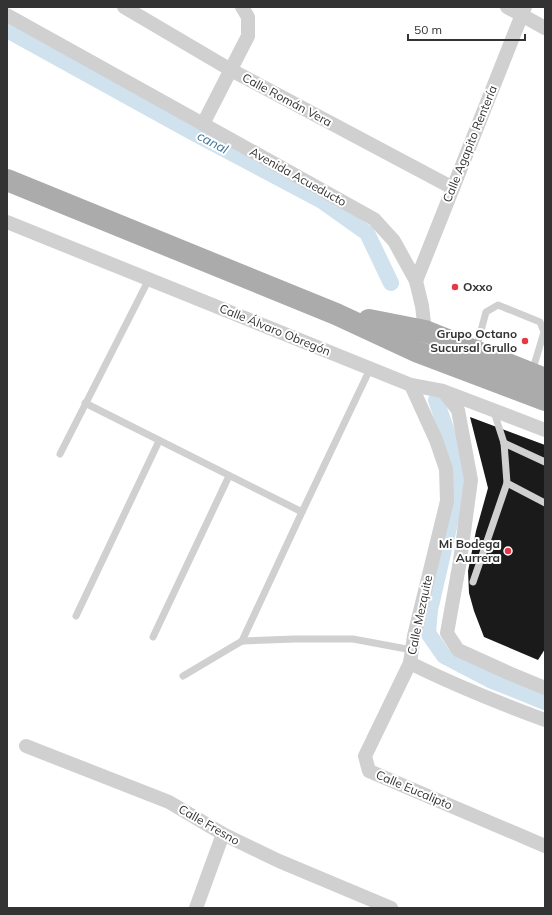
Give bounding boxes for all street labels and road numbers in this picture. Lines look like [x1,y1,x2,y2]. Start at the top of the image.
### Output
street label: Calle Román Vera [240,70,335,129]
street label: Calle Agapito Rentería [439,83,500,204]
street label: Avenida Acueducto [247,144,349,209]
street label: Calle Álvaro Obregón [218,300,333,359]
street label: Calle Mezquite [404,574,435,656]
street label: Calle Eucalipto [374,767,455,812]
street label: Calle Fresno [176,801,243,848]

